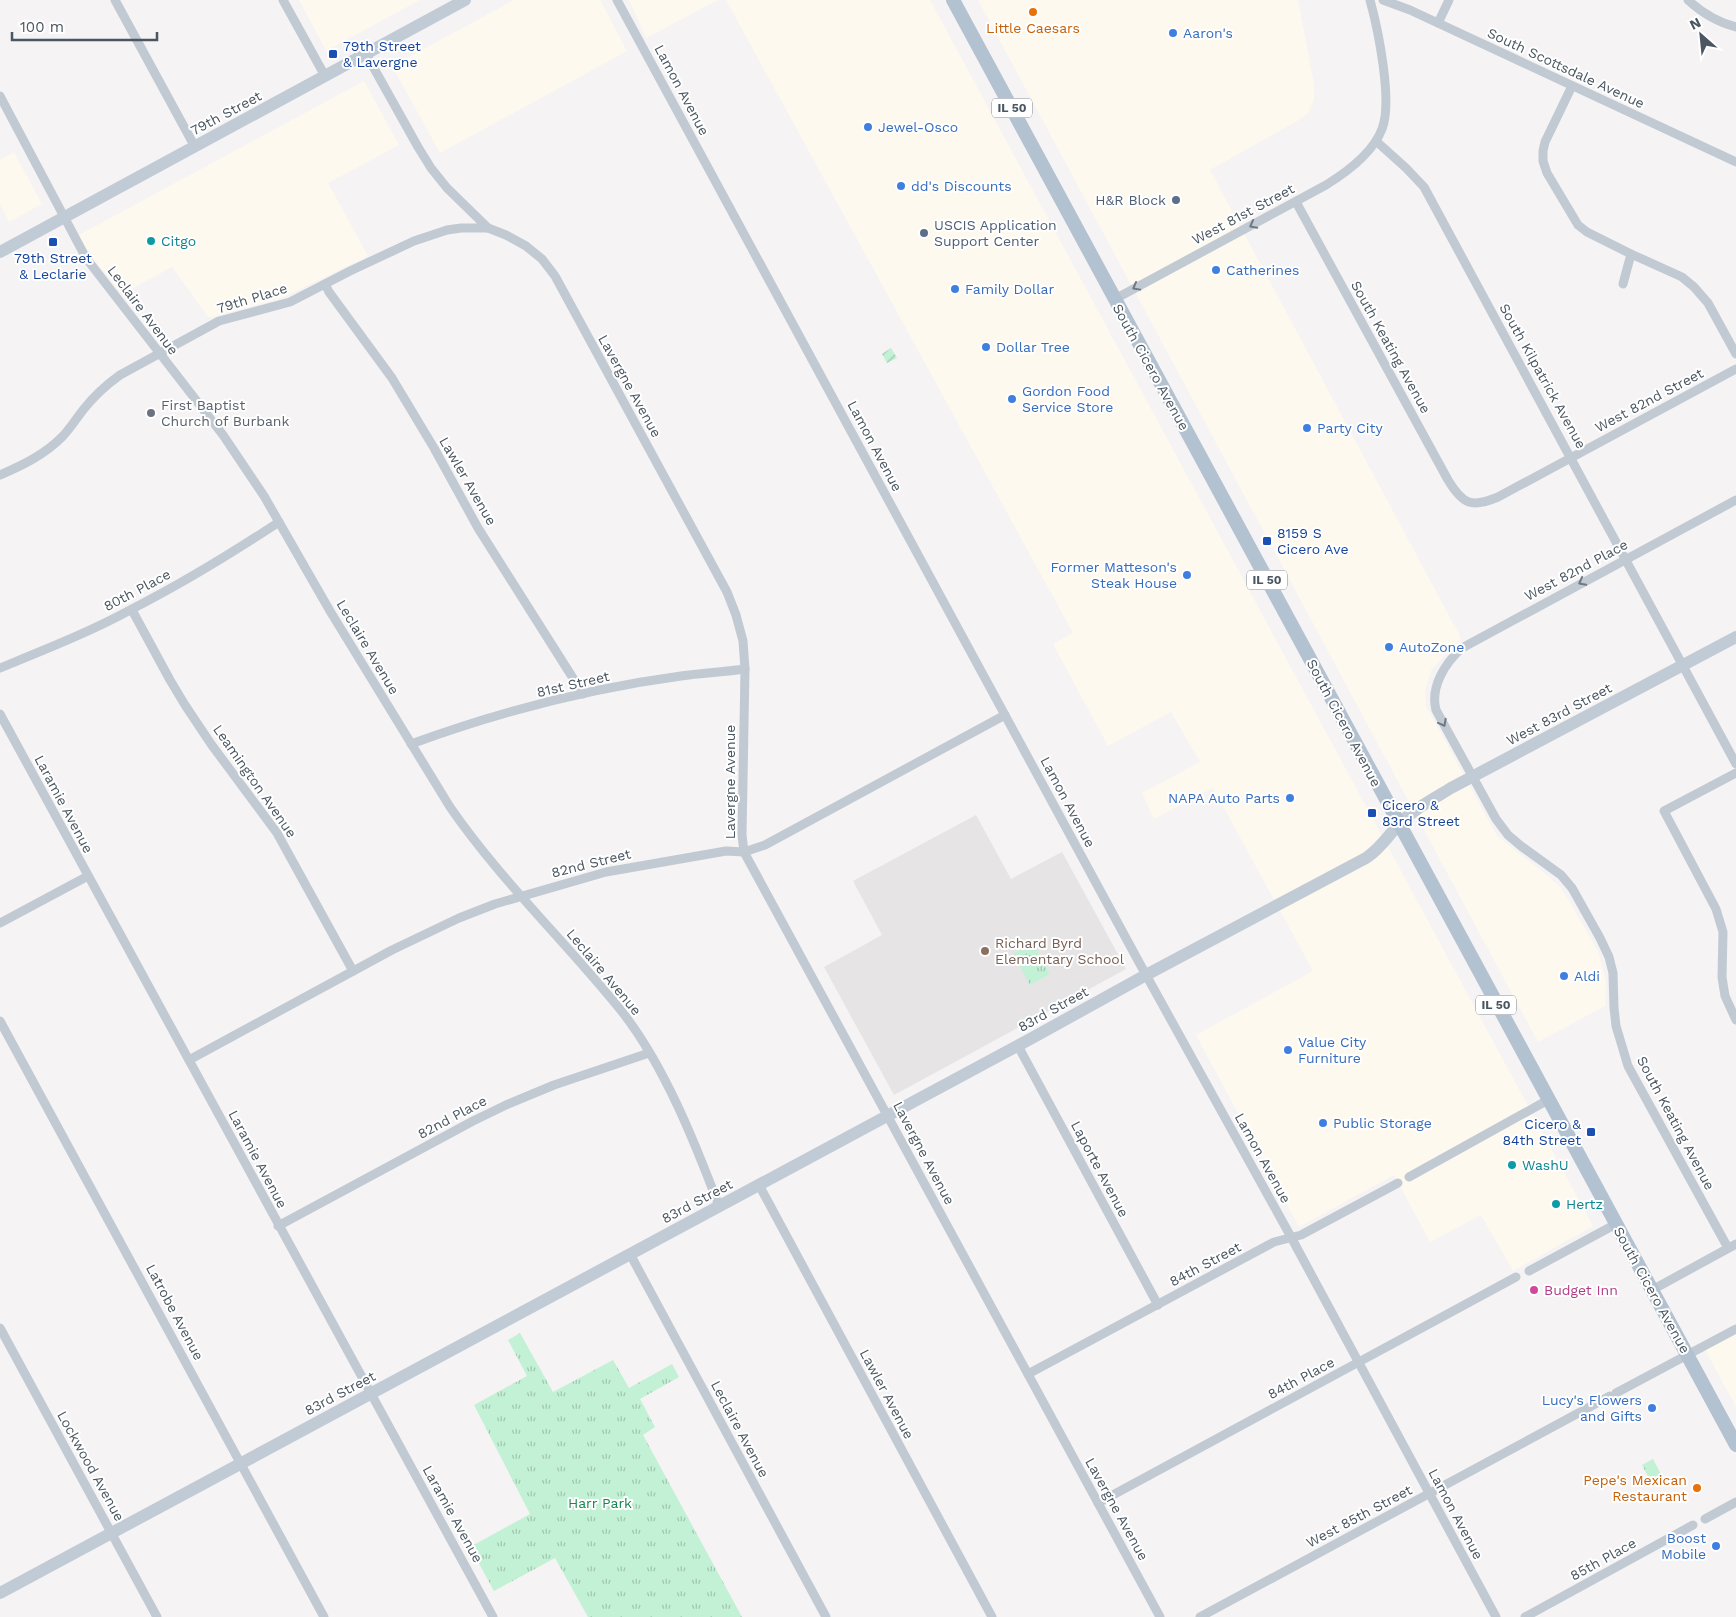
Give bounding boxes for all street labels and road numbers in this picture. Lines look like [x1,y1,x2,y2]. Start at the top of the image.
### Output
street label: South Scottsdale Avenue [1485,25,1647,111]
street label: Lamon Avenue [651,42,713,138]
street label: 79th Street [188,88,264,138]
road number: IL 50 [992,99,1032,118]
street label: West 81st Street [1189,180,1297,248]
street label: Leclaire Avenue [104,262,182,358]
street label: South Keating Avenue [1348,278,1434,416]
street label: 79th Place [215,280,289,316]
street label: South Cicero Avenue [1110,301,1192,433]
street label: South Kilpatrick Avenue [1496,301,1590,451]
street label: Lavergne Avenue [595,332,665,440]
street label: West 82nd Street [1592,365,1706,435]
street label: Lamon Avenue [844,398,906,494]
street label: Lawler Avenue [436,434,500,528]
street label: West 82nd Place [1522,536,1630,604]
street label: 80th Place [101,566,173,614]
road number: IL 50 [1247,570,1287,590]
street label: Leclaire Avenue [334,597,402,697]
street label: South Cicero Avenue [1304,656,1384,790]
street label: 81st Street [535,668,611,700]
street label: West 83rd Street [1504,679,1614,748]
street label: Leamington Avenue [210,722,300,840]
street label: Lavergne Avenue [722,725,738,839]
street label: Laramie Avenue [31,752,97,856]
street label: Lamon Avenue [1037,754,1099,850]
street label: 82nd Street [550,845,632,881]
street label: Leclaire Avenue [563,926,645,1018]
street label: 83rd Street [1015,983,1091,1035]
road number: IL 50 [1476,996,1516,1014]
street label: South Keating Avenue [1634,1053,1718,1193]
street label: 82nd Place [415,1092,489,1142]
street label: Lavergne Avenue [890,1099,958,1207]
street label: Laramie Avenue [225,1107,291,1211]
street label: Lamon Avenue [1232,1110,1294,1206]
street label: Laporte Avenue [1068,1118,1132,1220]
street label: 83rd Street [659,1176,735,1226]
street label: South Cicero Avenue [1611,1224,1693,1356]
street label: 84th Street [1167,1238,1244,1290]
street label: Latrobe Avenue [143,1261,207,1363]
street label: Lawler Avenue [857,1346,917,1442]
street label: 84th Place [1265,1354,1337,1402]
street label: 83rd Street [302,1368,378,1418]
street label: Leclaire Avenue [708,1378,772,1480]
street label: Lockwood Avenue [54,1408,128,1524]
street label: Lavergne Avenue [1082,1455,1152,1563]
street label: Laramie Avenue [420,1463,486,1565]
street label: Lamon Avenue [1425,1466,1487,1562]
street label: West 85th Street [1303,1481,1415,1551]
street label: 85th Place [1567,1534,1639,1584]

